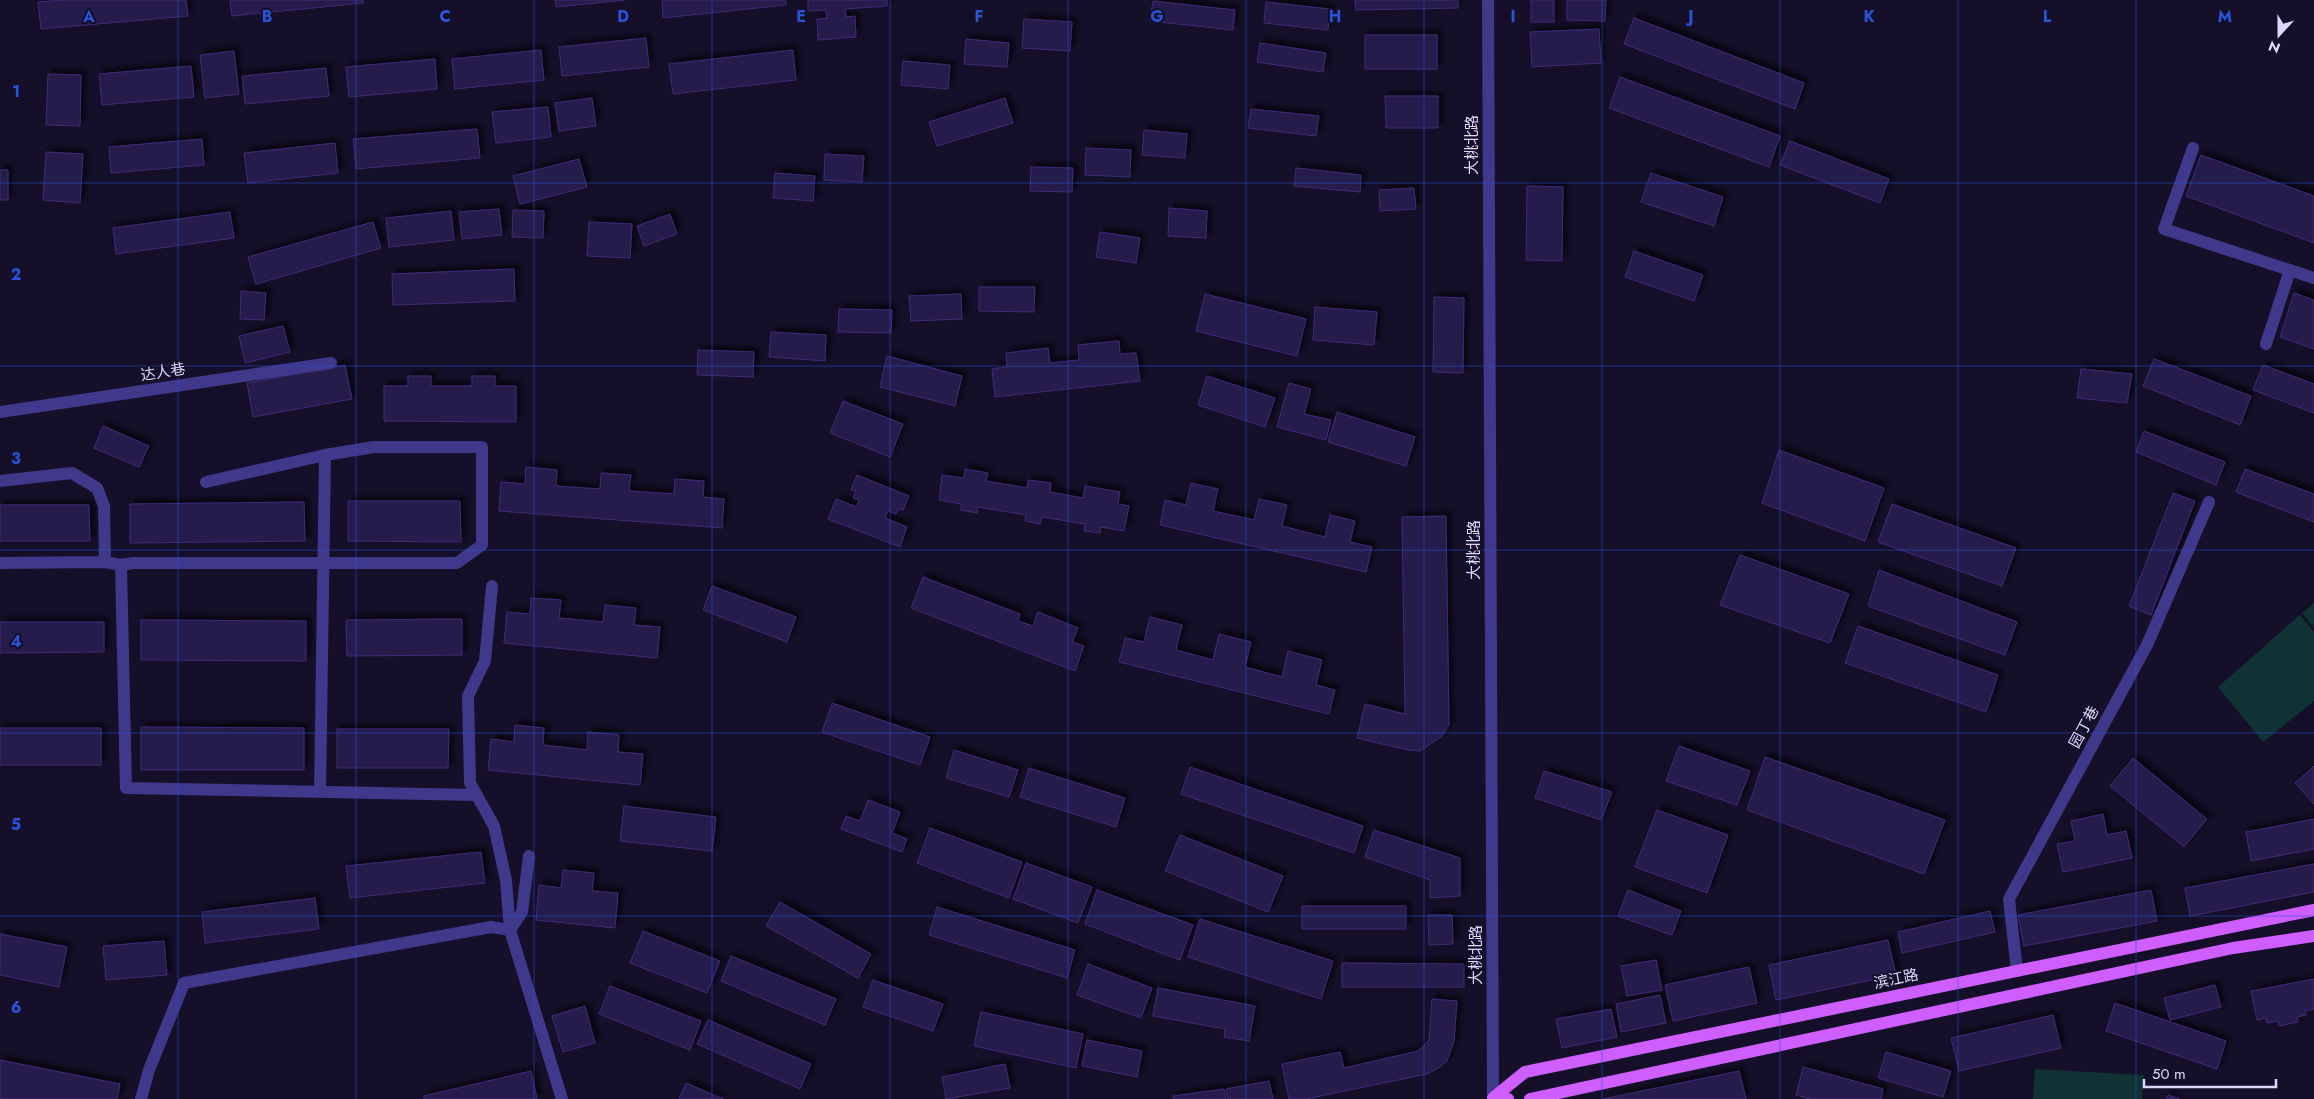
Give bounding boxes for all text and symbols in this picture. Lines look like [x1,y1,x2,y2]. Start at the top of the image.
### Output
text: A [82,5,95,28]
text: B [262,5,272,28]
text: C [439,5,451,28]
text: D [617,5,629,28]
text: E [796,5,806,28]
text: F [975,5,983,28]
text: G [1150,5,1164,28]
text: H [1329,5,1341,28]
text: I [1510,5,1516,28]
text: J [1685,5,1694,28]
text: K [1863,5,1875,28]
text: L [2043,5,2052,28]
text: M [2218,5,2232,28]
north arrow [2254,10,2304,60]
text: N [2266,36,2283,58]
text: 1 [12,80,20,103]
street label: 大桃北路 [1461,115,1483,175]
text: 2 [11,263,21,286]
street label: 达人巷 [139,358,187,386]
text: 3 [11,447,21,470]
street label: 大桃北路 [1463,520,1485,580]
text: 4 [10,630,22,653]
street label: 园丁巷 [2064,702,2104,752]
text: 5 [11,813,21,836]
street label: 大桃北路 [1465,925,1487,985]
street label: 滨江路 [1872,964,1920,994]
text: 6 [11,996,21,1019]
scale bar [2144,1056,2276,1088]
text: 50 m [2152,1063,2186,1085]

